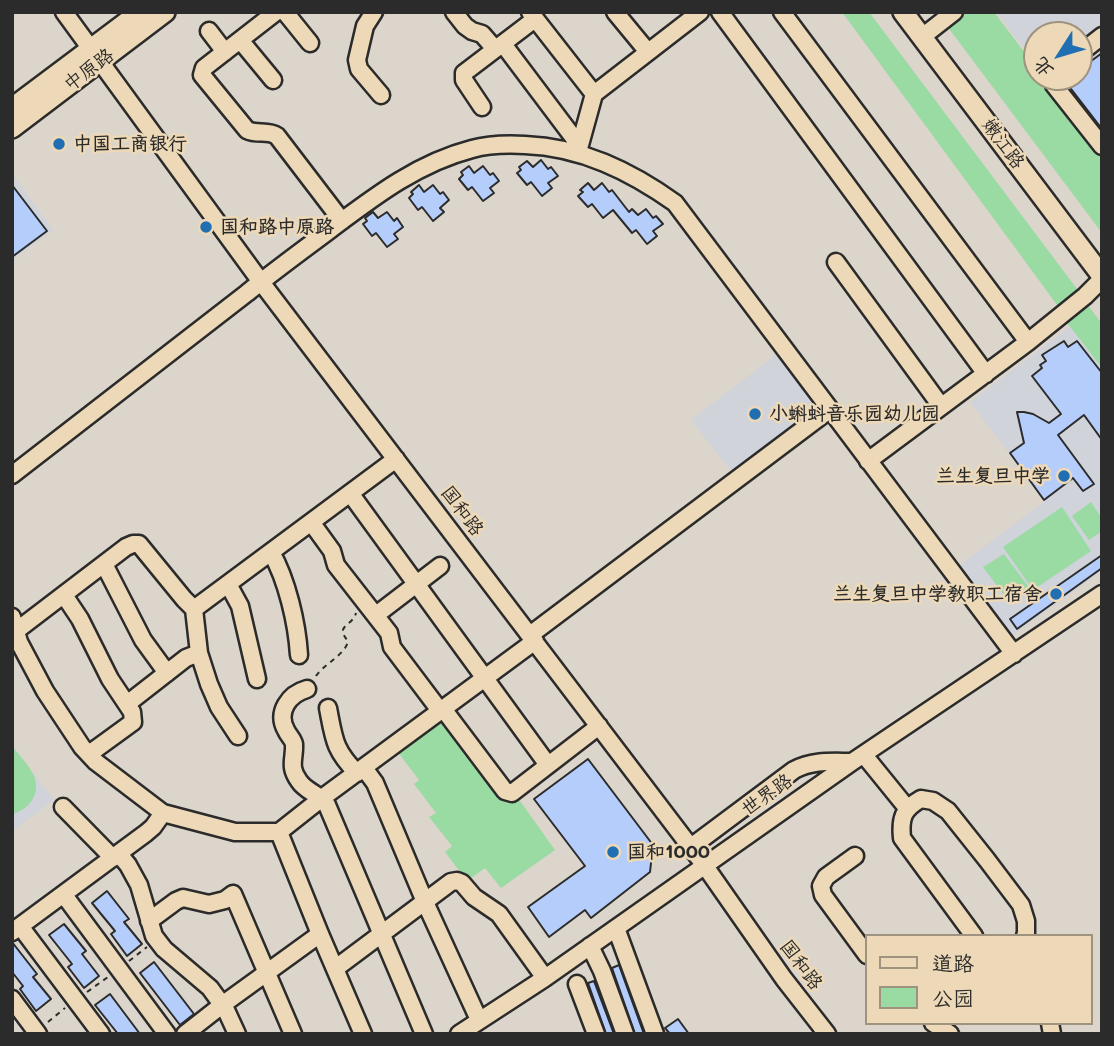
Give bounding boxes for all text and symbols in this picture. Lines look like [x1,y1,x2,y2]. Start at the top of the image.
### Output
north arrow [1023,21,1093,91]
street label: 中原路 [59,44,119,96]
text: 北 [1027,53,1058,83]
street label: 嫩江路 [977,114,1029,174]
place label: 中国工商银行 [73,133,187,155]
marker: 中国工商银行 [51,136,67,152]
place label: 国和路中原路 [220,216,334,238]
marker: 国和路中原路 [198,219,214,235]
place label: 小蝌蚪音乐园幼儿园 [769,403,940,425]
marker: 小蝌蚪音乐园幼儿园 [747,406,763,422]
place label: 兰生复旦中学 [936,465,1050,487]
marker: 兰生复旦中学 [1056,468,1072,484]
street label: 国和路 [436,481,488,541]
place label: 兰生复旦中学教职工宿舍 [833,583,1042,605]
marker: 兰生复旦中学教职工宿舍 [1048,586,1064,602]
street label: 世界路 [737,769,797,821]
place label: 国和1000 [627,841,710,863]
marker: 国和1000 [605,844,621,860]
legend [866,934,1093,1025]
street label: 国和路 [775,935,827,995]
text: 道路 [932,949,974,976]
text: 公园 [932,984,974,1011]

